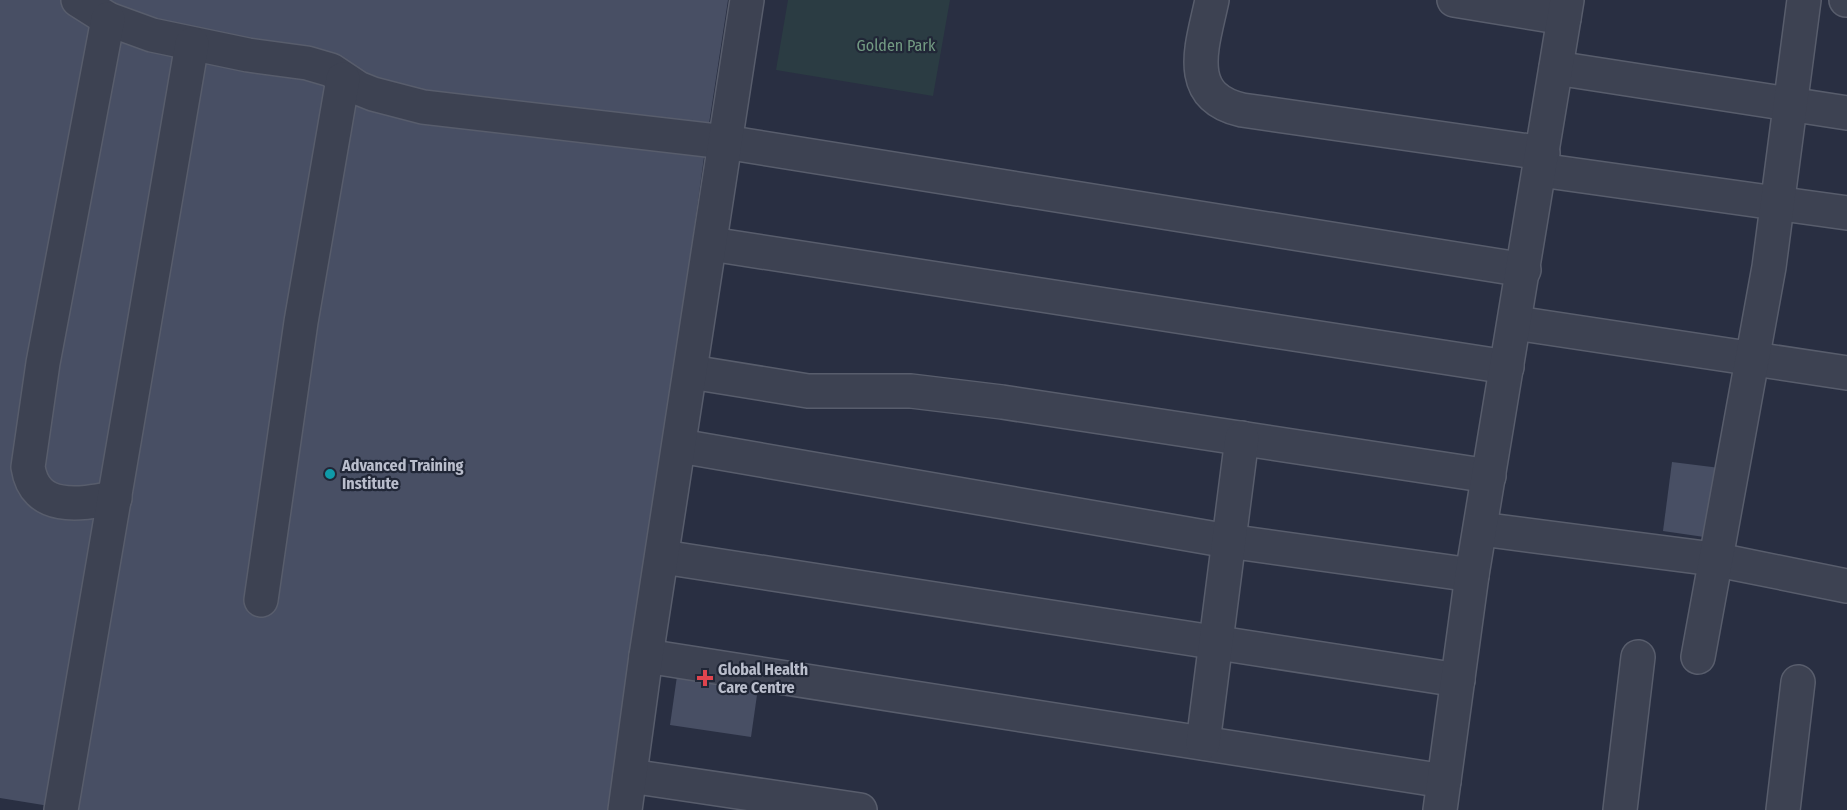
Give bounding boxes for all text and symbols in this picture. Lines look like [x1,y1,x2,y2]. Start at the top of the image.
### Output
park label: Golden Park [857,36,936,55]
place label: Advanced Training Institute [341,456,464,493]
marker: Advanced Training Institute [323,467,337,481]
place label: Global Health Care Centre [718,660,808,697]
marker: Global Health Care Centre [696,669,714,687]

